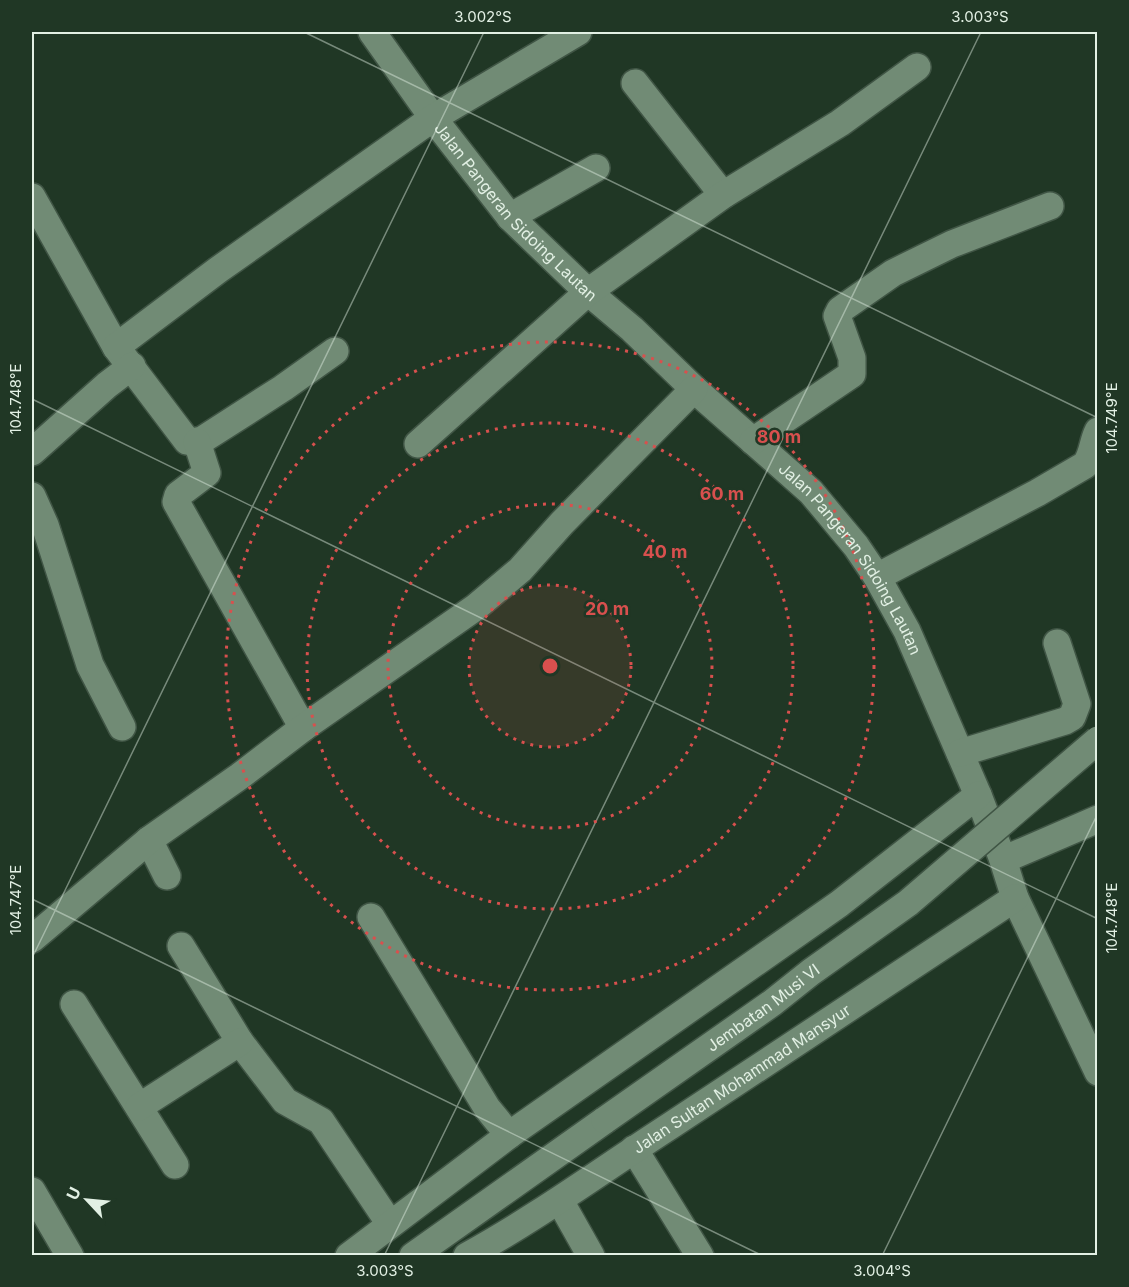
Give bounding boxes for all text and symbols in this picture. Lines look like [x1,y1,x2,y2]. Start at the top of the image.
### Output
text: 3.002°S [454,7,512,26]
text: 3.003°S [951,7,1009,26]
street label: Jalan Pangeran Sidoing Lautan [430,119,601,305]
text: 104.748°E [6,363,25,435]
text: 104.749°E [1102,382,1121,454]
text: 80 m [757,426,801,447]
street label: Jalan Pangeran Sidoing Lautan [775,458,926,658]
text: 60 m [700,483,744,504]
text: 40 m [643,541,688,562]
text: 20 m [585,598,629,619]
centre of rings [540,656,560,676]
text: 104.747°E [6,865,25,935]
text: 104.748°E [1102,882,1121,954]
street label: Jembatan Musi VI [703,959,823,1056]
street label: Jalan Sultan Mohammad Mansyur [629,1000,854,1158]
north arrow [57,1170,117,1230]
text: U [62,1184,85,1203]
text: 3.003°S [356,1261,414,1280]
text: 3.004°S [853,1261,911,1280]

